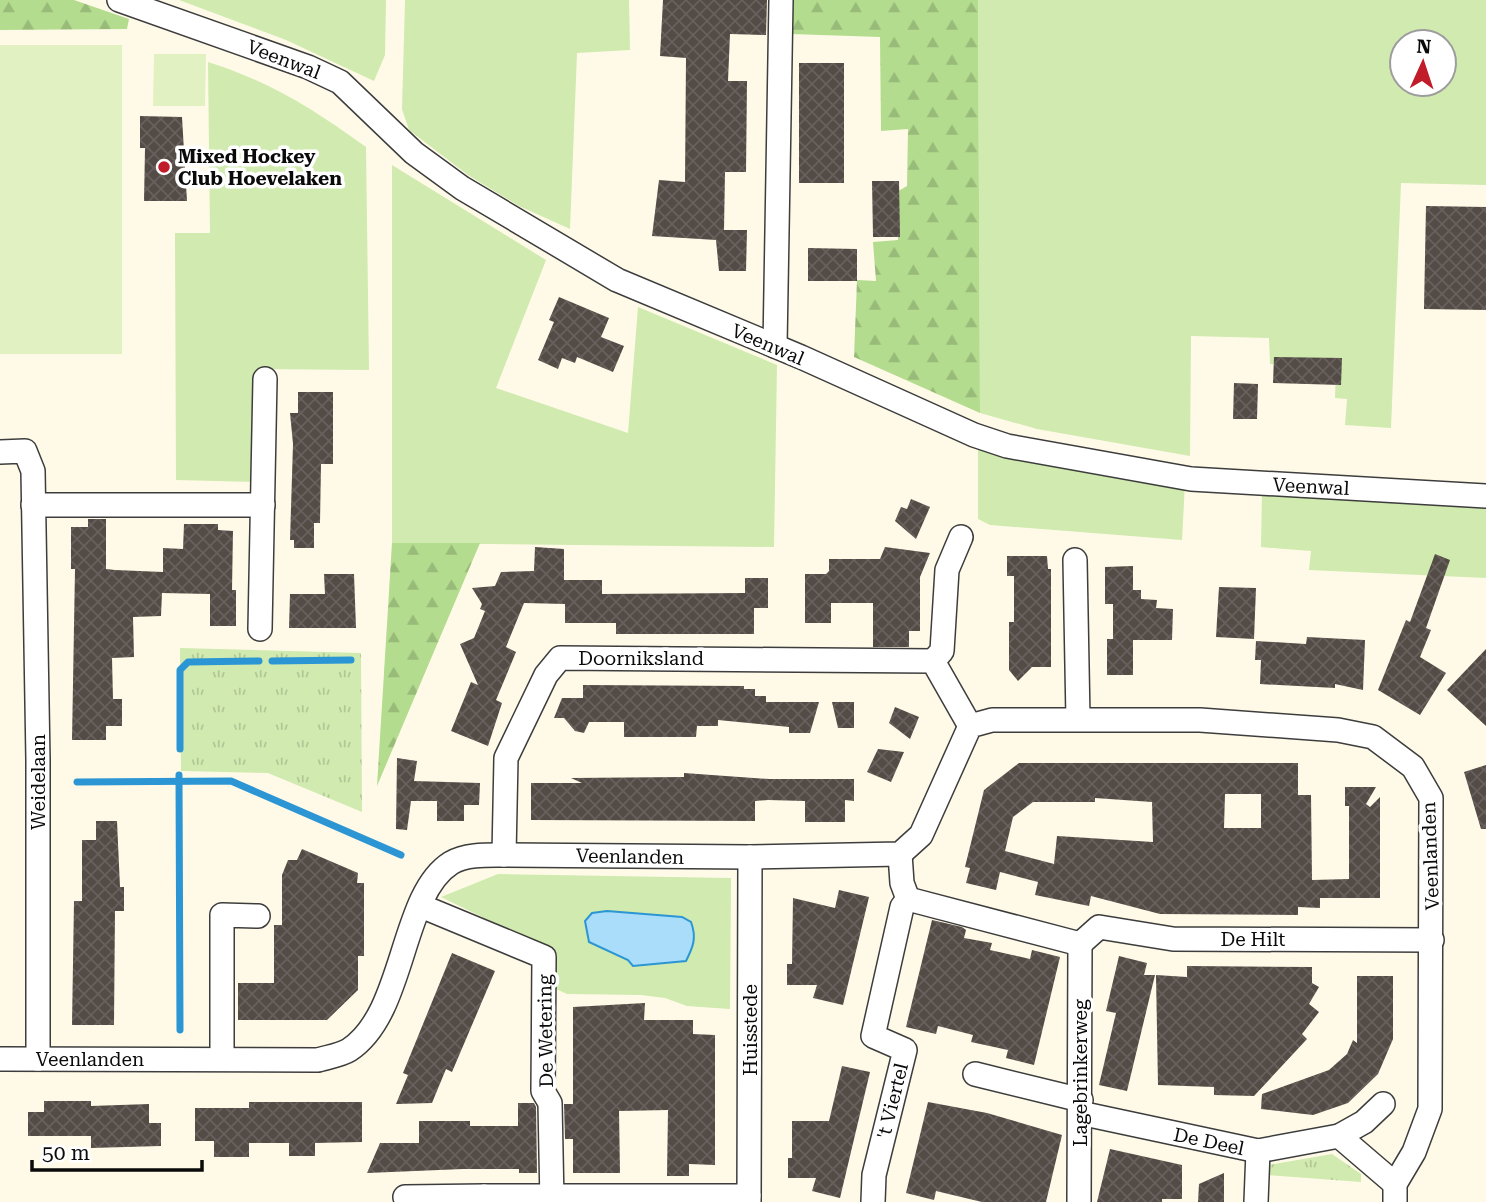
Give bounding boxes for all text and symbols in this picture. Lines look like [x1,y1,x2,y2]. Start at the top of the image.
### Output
north arrow [1388,28,1458,98]
street label: Veenwal [244,35,324,84]
text: N [1416,35,1432,58]
place label: Mixed Hockey Club Hoevelaken [178,145,342,190]
marker: Mixed Hockey Club Hoevelaken [156,159,172,175]
street label: Veenwal [728,319,808,370]
street label: Veenwal [1272,473,1350,500]
street label: Doorniksland [578,647,704,670]
street label: Weidelaan [27,734,50,830]
street label: Veenlanden [1417,801,1444,911]
street label: Veenlanden [576,844,684,869]
street label: De Hilt [1221,928,1285,951]
street label: De Wetering [533,974,558,1088]
street label: Huisstede [739,984,762,1076]
street label: Lagebrinkerweg [1069,999,1092,1147]
street label: Veenlanden [36,1048,144,1071]
street label: 't Viertel [872,1061,913,1142]
street label: De Deel [1172,1123,1246,1160]
scale bar [32,1128,201,1172]
text: 50 m [42,1141,90,1165]

